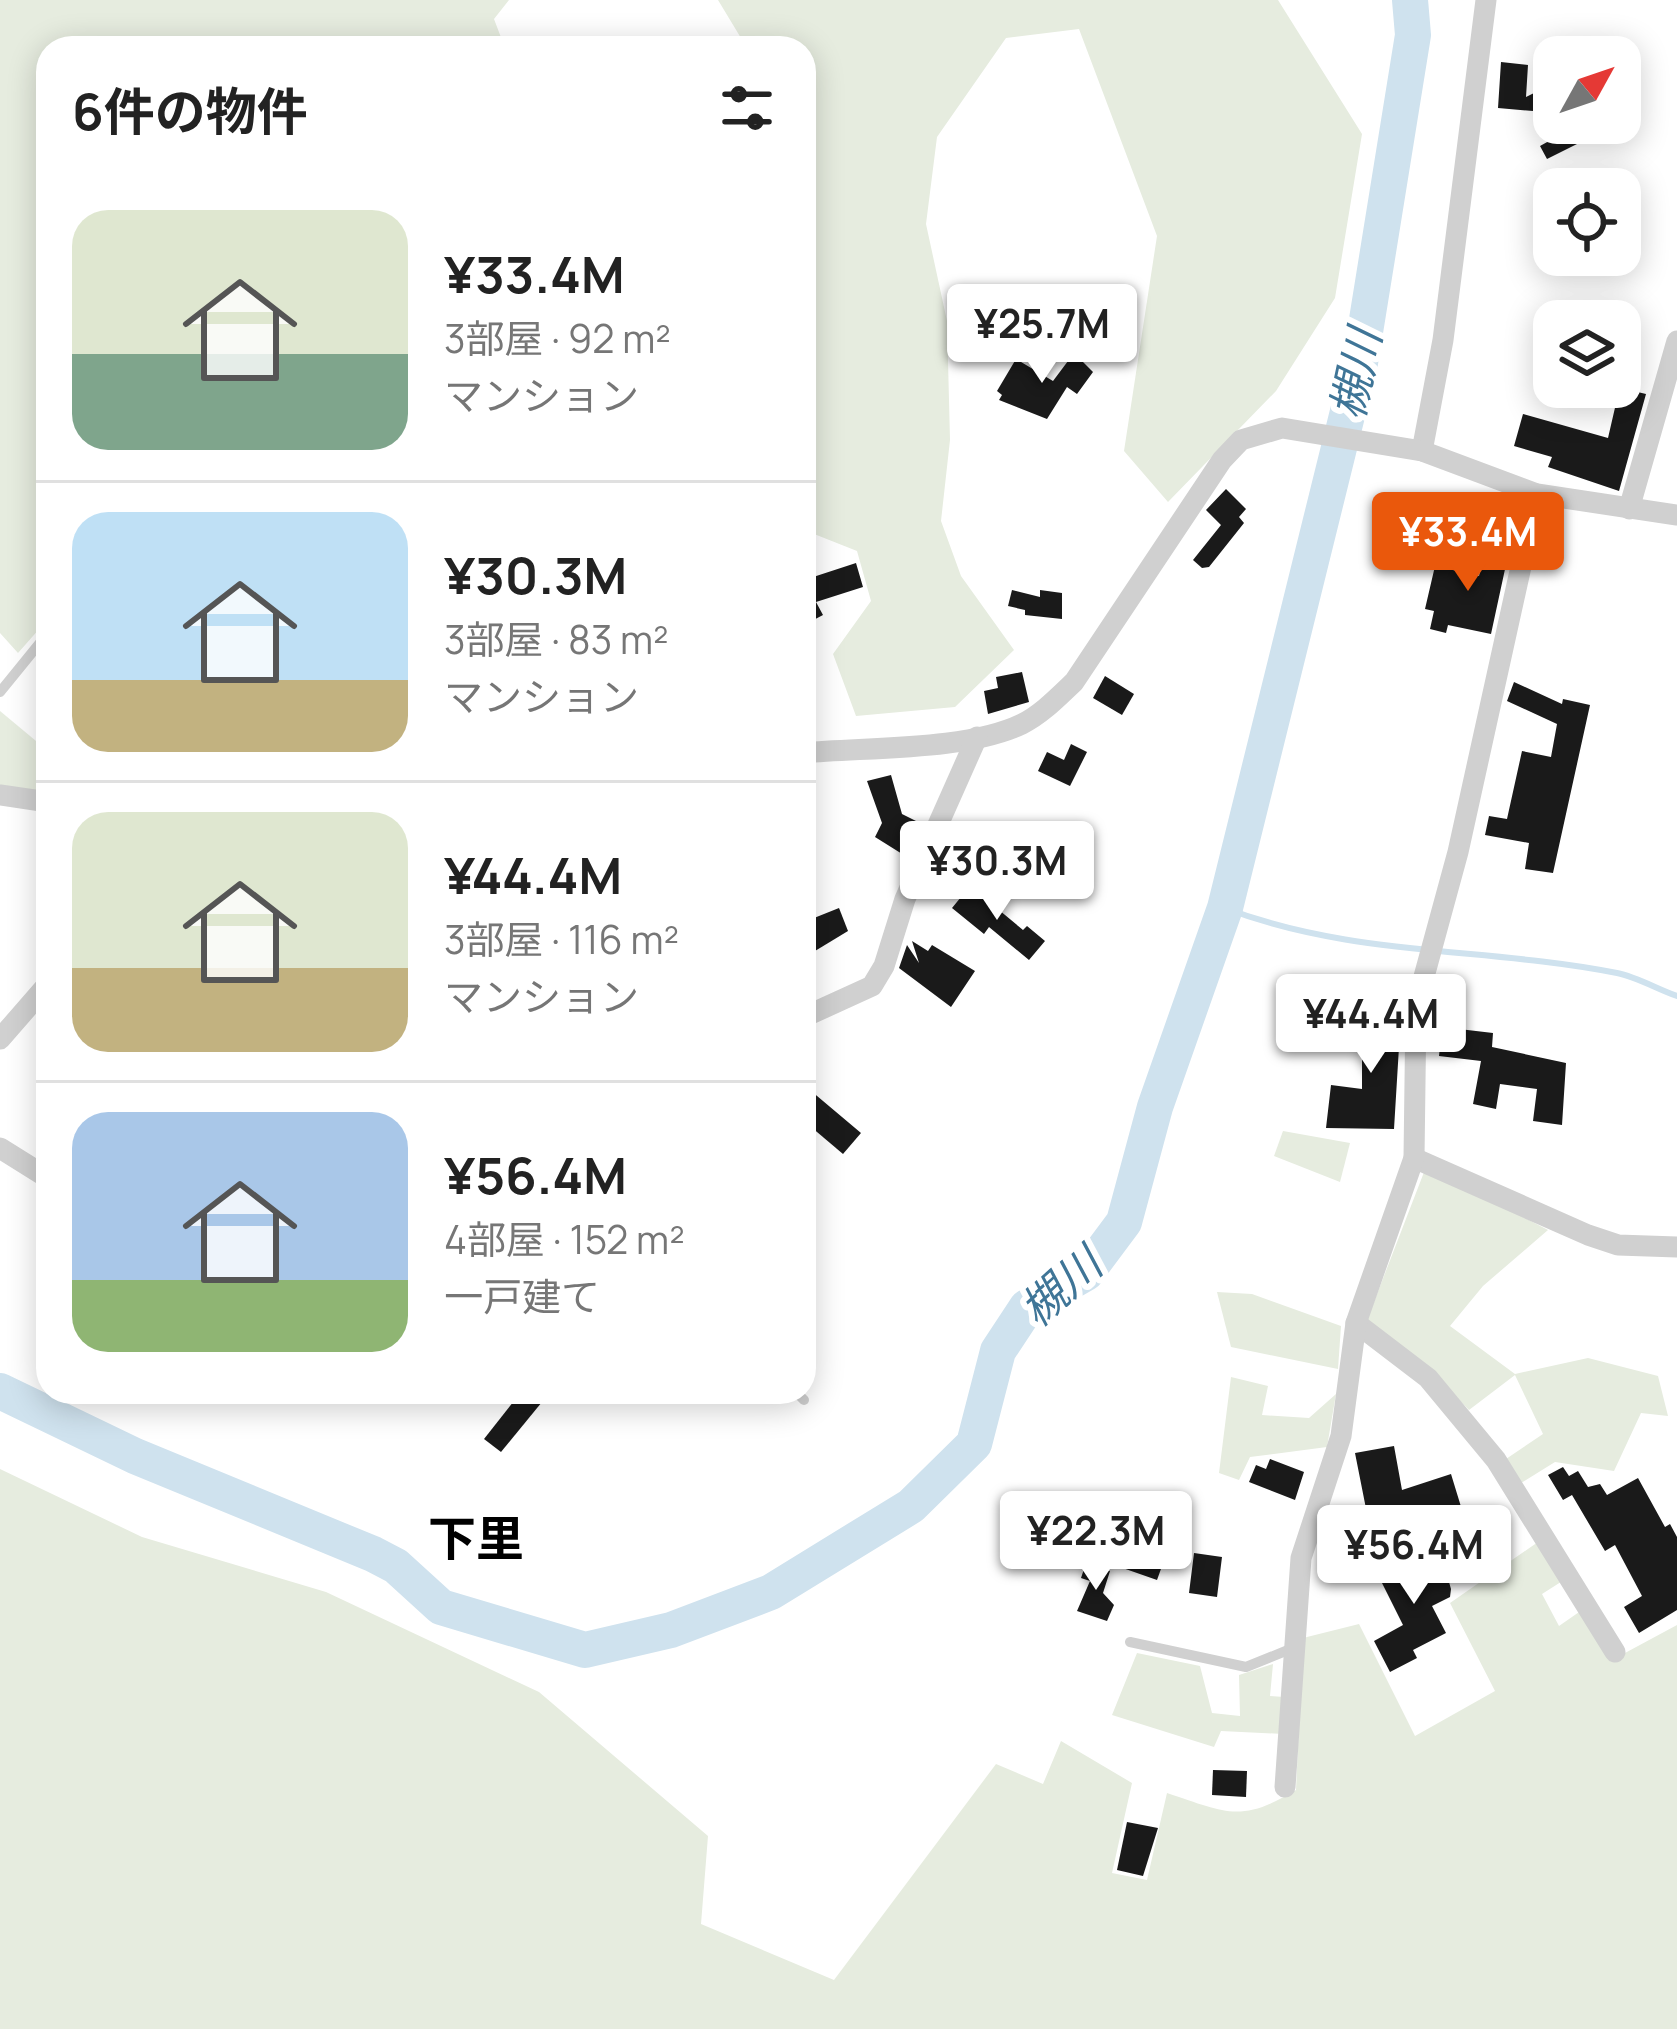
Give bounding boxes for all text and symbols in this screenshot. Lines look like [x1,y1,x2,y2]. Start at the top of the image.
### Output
north arrow [1533,36,1641,144]
map controls [1533,36,1641,408]
icon: filters [714,75,780,141]
text: 6件の物件 [72,76,308,145]
button: locate [1533,168,1641,276]
text: ¥33.4M [444,239,625,308]
icon: home [168,258,312,402]
pin: ¥25.7M [944,284,1140,386]
text: ¥25.7M [974,296,1110,350]
button: layers [1533,300,1641,408]
text: 3部屋 · 92 m² [444,311,671,365]
water label: 槻川 [1315,320,1396,424]
text: マンション [444,368,639,422]
pin: ¥33.4M [1370,492,1566,594]
text: ¥33.4M [1399,504,1537,558]
text: ¥30.3M [444,540,627,609]
icon: home [168,560,312,704]
text: 3部屋 · 83 m² [444,612,669,666]
text: マンション [444,669,639,723]
pin: ¥30.3M [899,821,1095,923]
text: ¥30.3M [927,833,1067,887]
text: ¥44.4M [444,840,622,909]
icon: home [168,860,312,1004]
text: 3部屋 · 116 m² [444,912,679,966]
text: マンション [444,969,639,1023]
pin: ¥44.4M [1273,974,1469,1076]
text: ¥44.4M [1303,986,1439,1040]
text: ¥56.4M [444,1140,627,1209]
icon: home [168,1160,312,1304]
text: 4部屋 · 152 m² [444,1212,685,1266]
water label: 槻川 [1006,1230,1117,1339]
text: 一戸建て [444,1269,600,1323]
pin: ¥22.3M [998,1491,1194,1593]
text: ¥22.3M [1027,1503,1165,1557]
district label: 下里 [428,1505,524,1570]
pin: ¥56.4M [1316,1505,1512,1607]
text: ¥56.4M [1344,1517,1484,1571]

